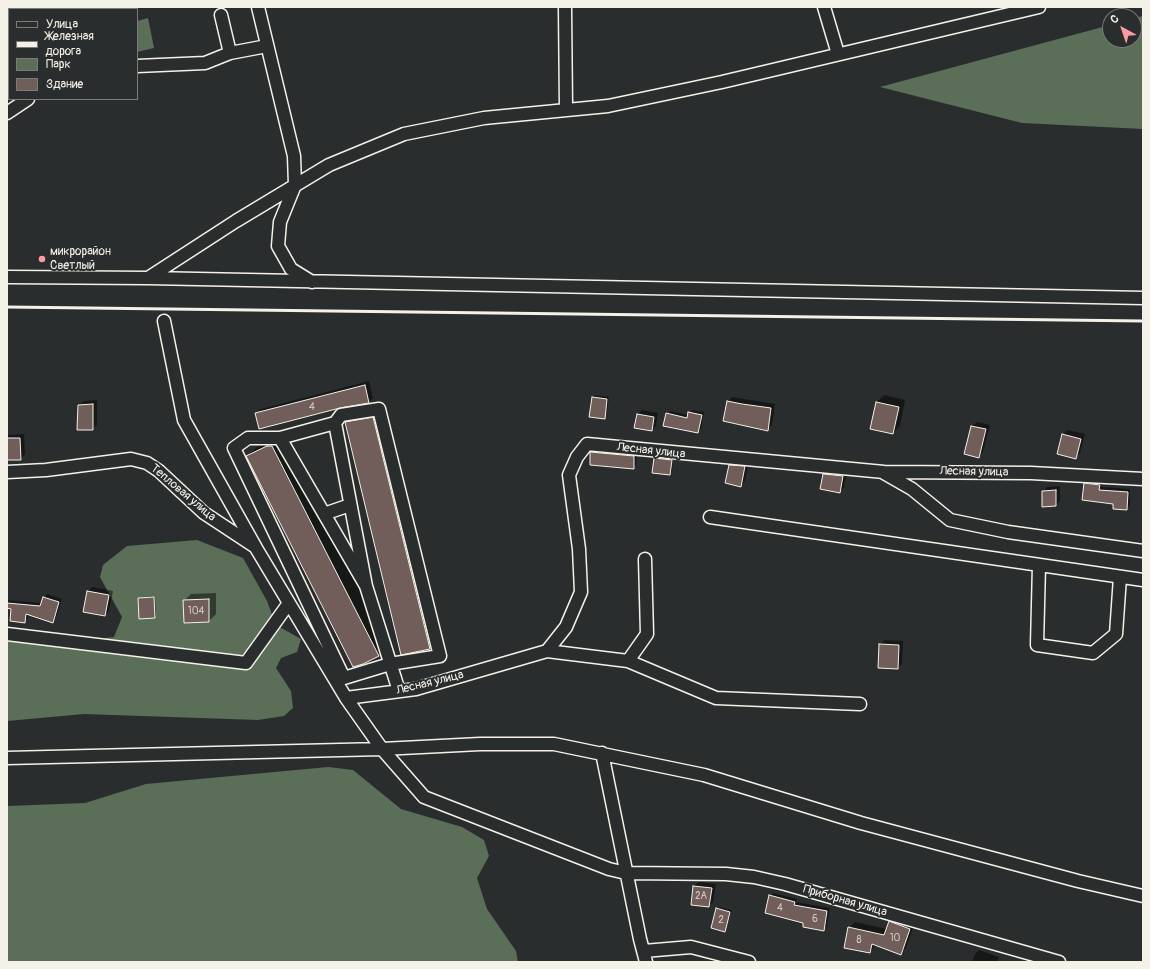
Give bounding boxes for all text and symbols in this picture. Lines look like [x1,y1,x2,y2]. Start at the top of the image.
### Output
legend [8,8,138,100]
north arrow [1102,8,1142,48]
text: С [1108,12,1121,26]
text: Улица [46,17,78,32]
text: Железная дорога [46,29,94,59]
text: Парк [46,57,71,72]
text: Здание [46,77,83,92]
place label: микрорайон Светлый [50,245,111,273]
marker: микрорайон Светлый [37,254,47,264]
house number: 4 [309,401,315,413]
street label: Лесная улица [616,440,686,462]
street label: Тепловая улица [147,461,219,525]
street label: Лесная улица [939,464,1009,480]
house number: 104 [188,605,204,617]
street label: Лесная улица [395,668,465,698]
street label: Приборная улица [801,882,889,920]
house number: 2А [695,890,707,902]
house number: 4 [777,902,783,914]
house number: 6 [812,913,818,925]
house number: 2 [718,914,724,926]
house number: 10 [890,932,900,944]
house number: 8 [856,934,862,946]

